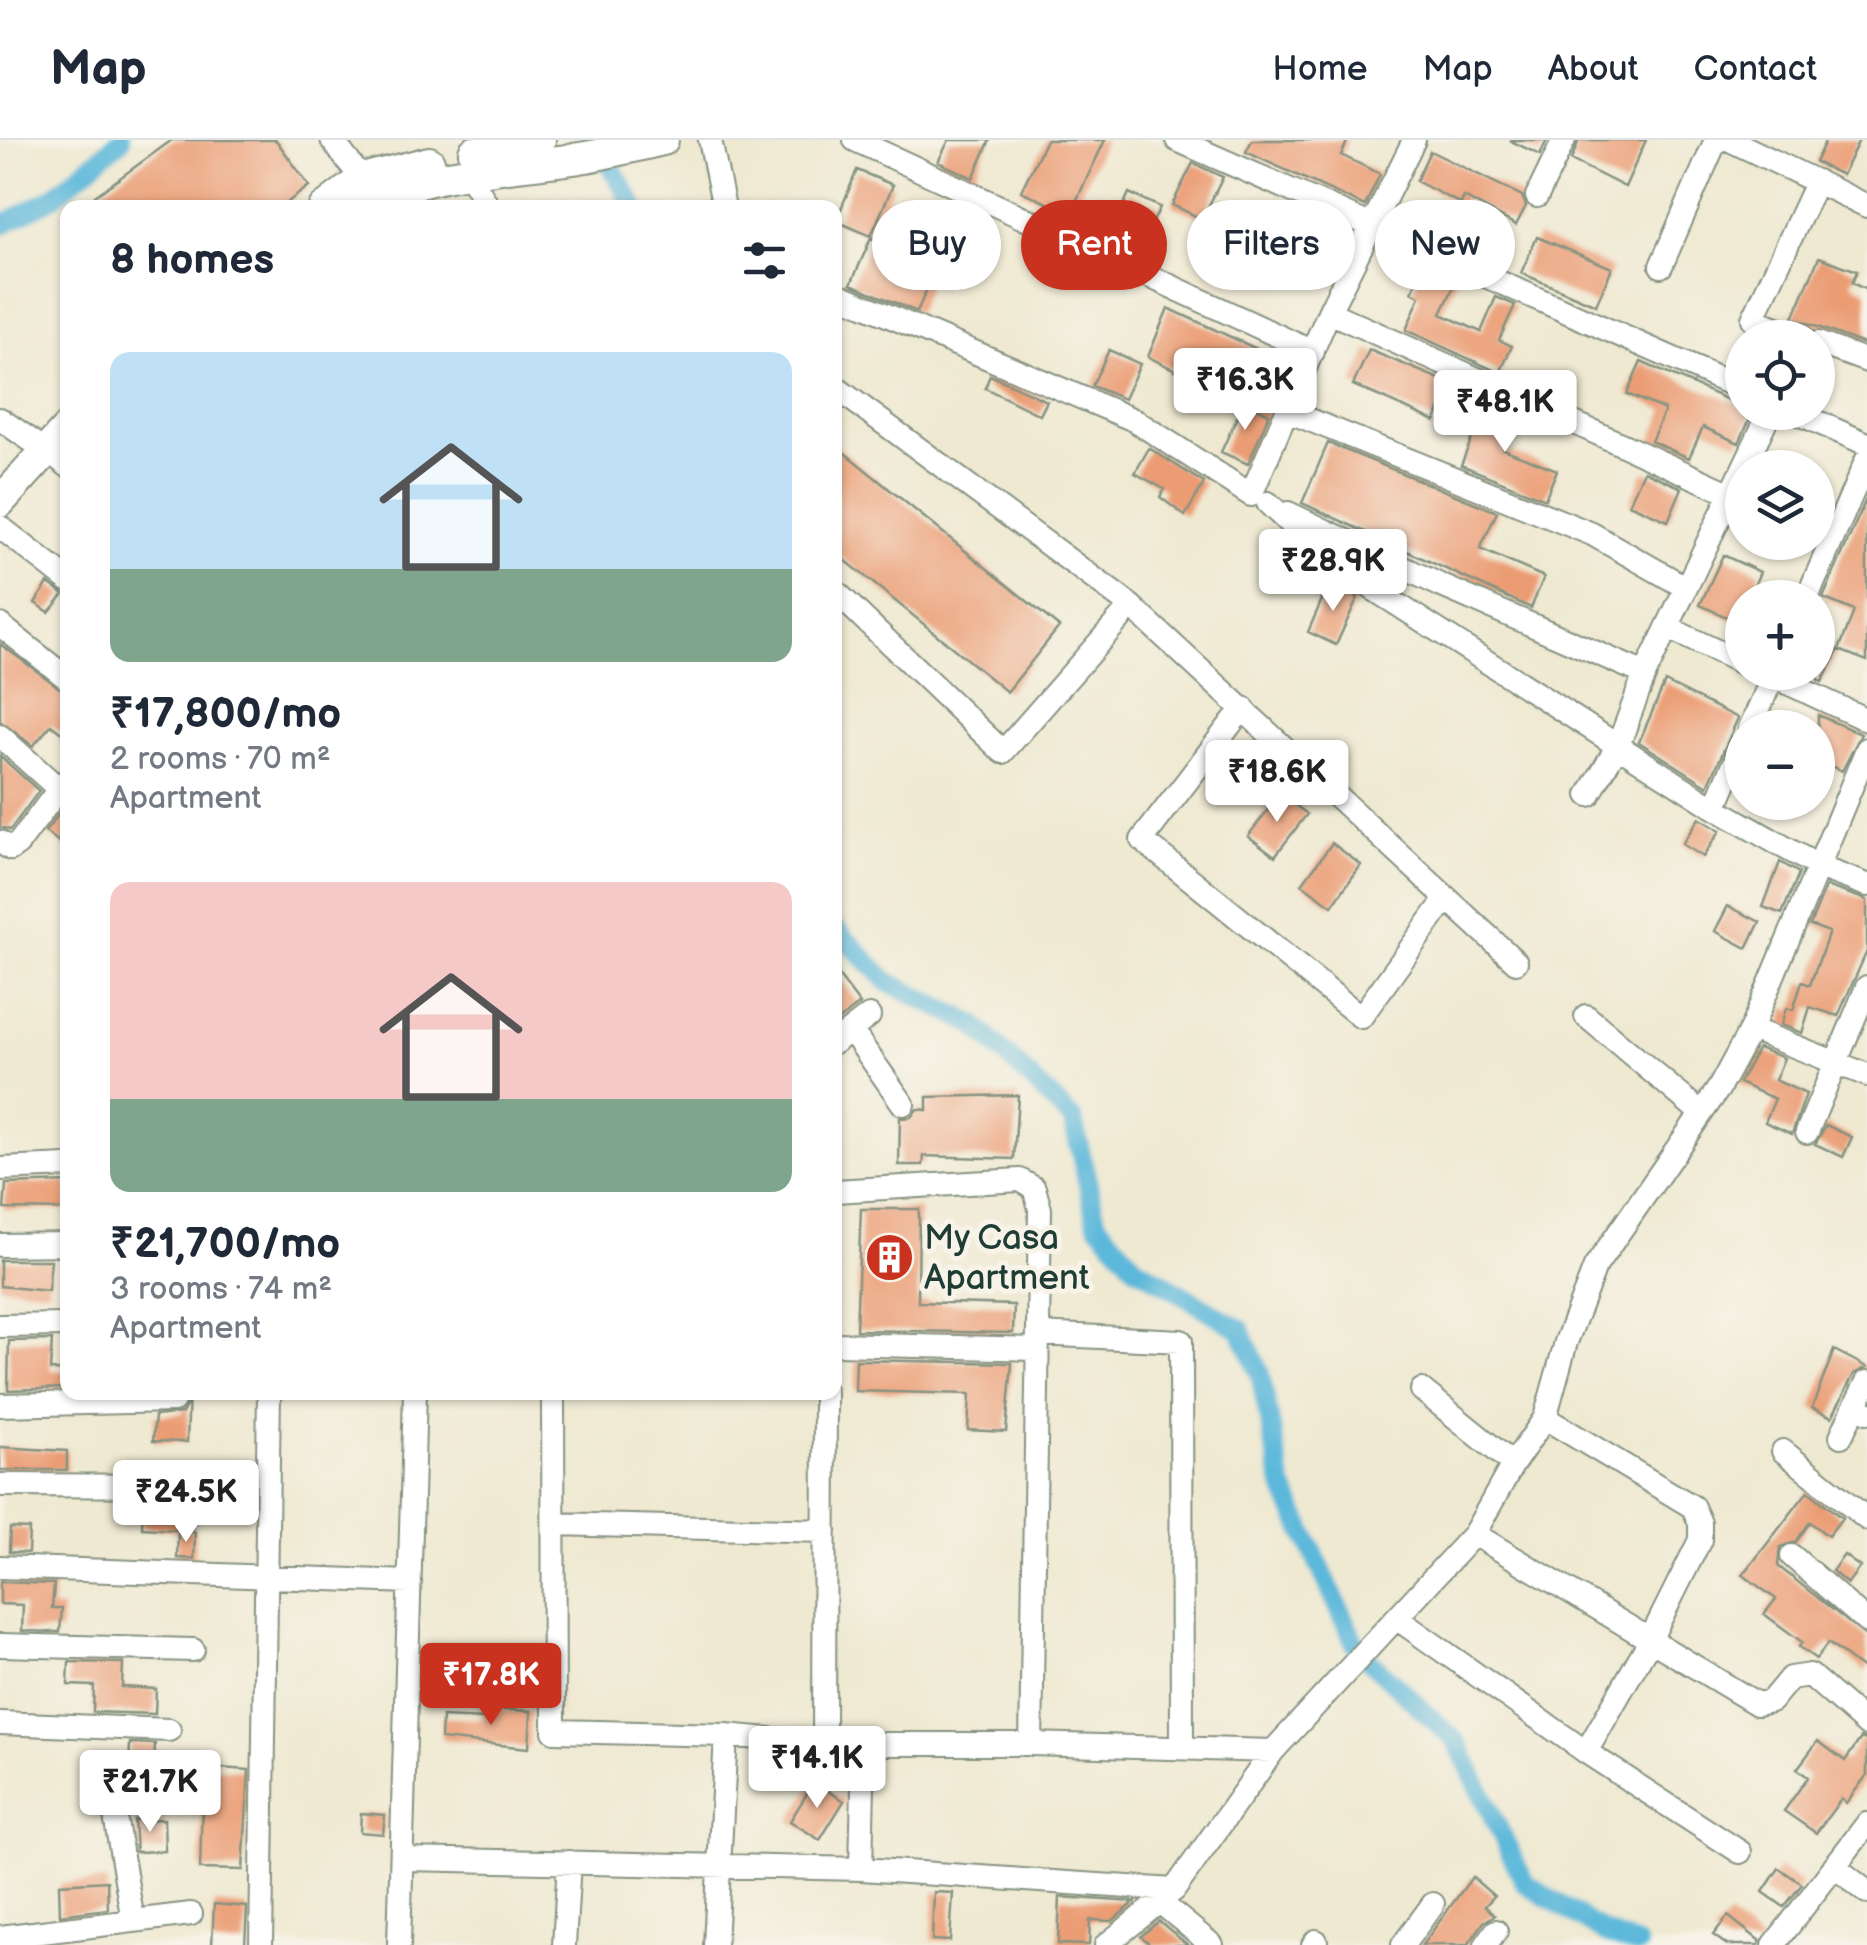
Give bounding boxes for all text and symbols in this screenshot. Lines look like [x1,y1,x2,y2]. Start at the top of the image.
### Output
text: Map [50,41,146,98]
text: Home [1272,48,1367,91]
text: Map [1422,48,1493,91]
text: About [1548,48,1639,91]
text: Contact [1694,48,1817,91]
chip: Buy [872,200,1001,290]
chip: Rent [1021,200,1167,290]
chip: Filters [1187,200,1355,290]
chip: New [1375,200,1515,290]
icon: filters [737,233,792,288]
text: 8 homes [110,235,274,286]
map controls [1725,320,1835,820]
button: locate [1725,320,1835,430]
pin: ₹16.3K [1164,348,1326,433]
text: ₹16.3K [1196,361,1294,400]
pin: ₹48.1K [1424,370,1586,455]
text: ₹48.1K [1456,383,1554,422]
icon: home [361,417,541,597]
button: layers [1725,450,1835,560]
pin: ₹28.9K [1252,529,1414,614]
text: ₹28.9K [1281,542,1385,581]
button: + [1725,580,1835,690]
text: ₹17,800/mo [110,689,341,740]
button: − [1725,710,1835,820]
text: 2 rooms · 70 m² [110,740,331,779]
pin: ₹18.6K [1196,740,1358,825]
text: ₹18.6K [1227,753,1327,792]
text: Apartment [110,779,261,818]
icon: home [361,947,541,1127]
place label: My Casa Apartment [924,1217,1090,1300]
text: ₹21,700/mo [110,1219,340,1270]
building icon: My Casa Apartment [863,1231,915,1283]
text: 3 rooms · 74 m² [110,1270,332,1309]
text: Apartment [110,1309,261,1348]
pin: ₹24.5K [105,1460,267,1545]
text: ₹24.5K [135,1473,237,1512]
pin: ₹17.8K [410,1643,572,1728]
text: ₹17.8K [442,1656,540,1695]
pin: ₹14.1K [736,1726,898,1811]
text: ₹14.1K [771,1739,863,1778]
pin: ₹21.7K [69,1750,231,1835]
text: ₹21.7K [102,1763,198,1802]

